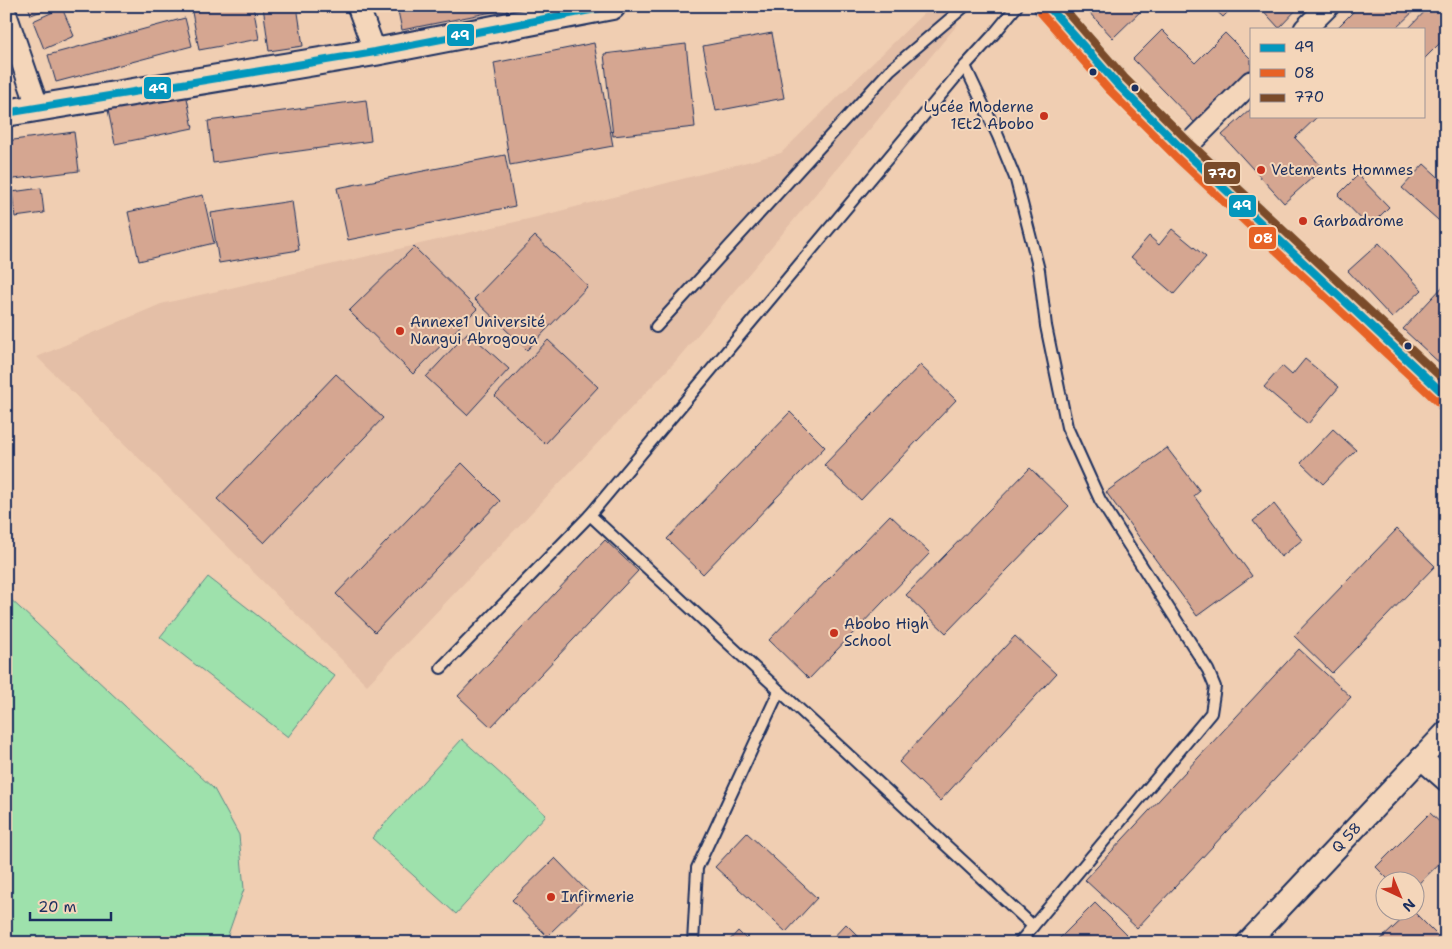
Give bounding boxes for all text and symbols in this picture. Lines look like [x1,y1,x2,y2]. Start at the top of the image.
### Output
line badge: 49 [446,23,475,47]
text: 49 [450,26,470,44]
legend [1250,28,1424,118]
text: 49 [1294,37,1314,57]
text: 08 [1294,63,1315,83]
unlabelled marker [1088,67,1098,77]
line badge: 49 [143,76,172,100]
text: 49 [148,79,168,97]
unlabelled marker [1130,83,1140,93]
text: 770 [1294,87,1324,107]
place label: Lycée Moderne 1Et2 Abobo [923,97,1034,134]
marker: Lycée Moderne 1Et2 Abobo [1038,110,1050,122]
place label: Vetements Hommes [1271,160,1413,180]
line badge: 770 [1203,161,1241,185]
text: 770 [1208,164,1237,182]
marker: Vetements Hommes [1255,164,1267,176]
line badge: 49 [1228,194,1257,218]
text: 49 [1232,196,1252,214]
place label: Garbadrome [1313,211,1404,231]
marker: Garbadrome [1297,215,1309,227]
line badge: 08 [1248,226,1277,250]
text: 08 [1253,229,1273,247]
place label: Annexe1 Université Nangui Abrogoua [410,312,545,349]
marker: Annexe1 Université Nangui Abrogoua [394,325,406,337]
unlabelled marker [1403,341,1413,351]
place label: Abobo High School [844,614,929,651]
marker: Abobo High School [828,627,840,639]
street label: Q 58 [1327,818,1366,857]
north arrow [1374,872,1424,922]
place label: Infirmerie [561,887,635,907]
scale bar [30,889,111,921]
marker: Infirmerie [545,891,557,903]
text: N [1399,895,1419,916]
text: 20 m [38,897,77,917]

